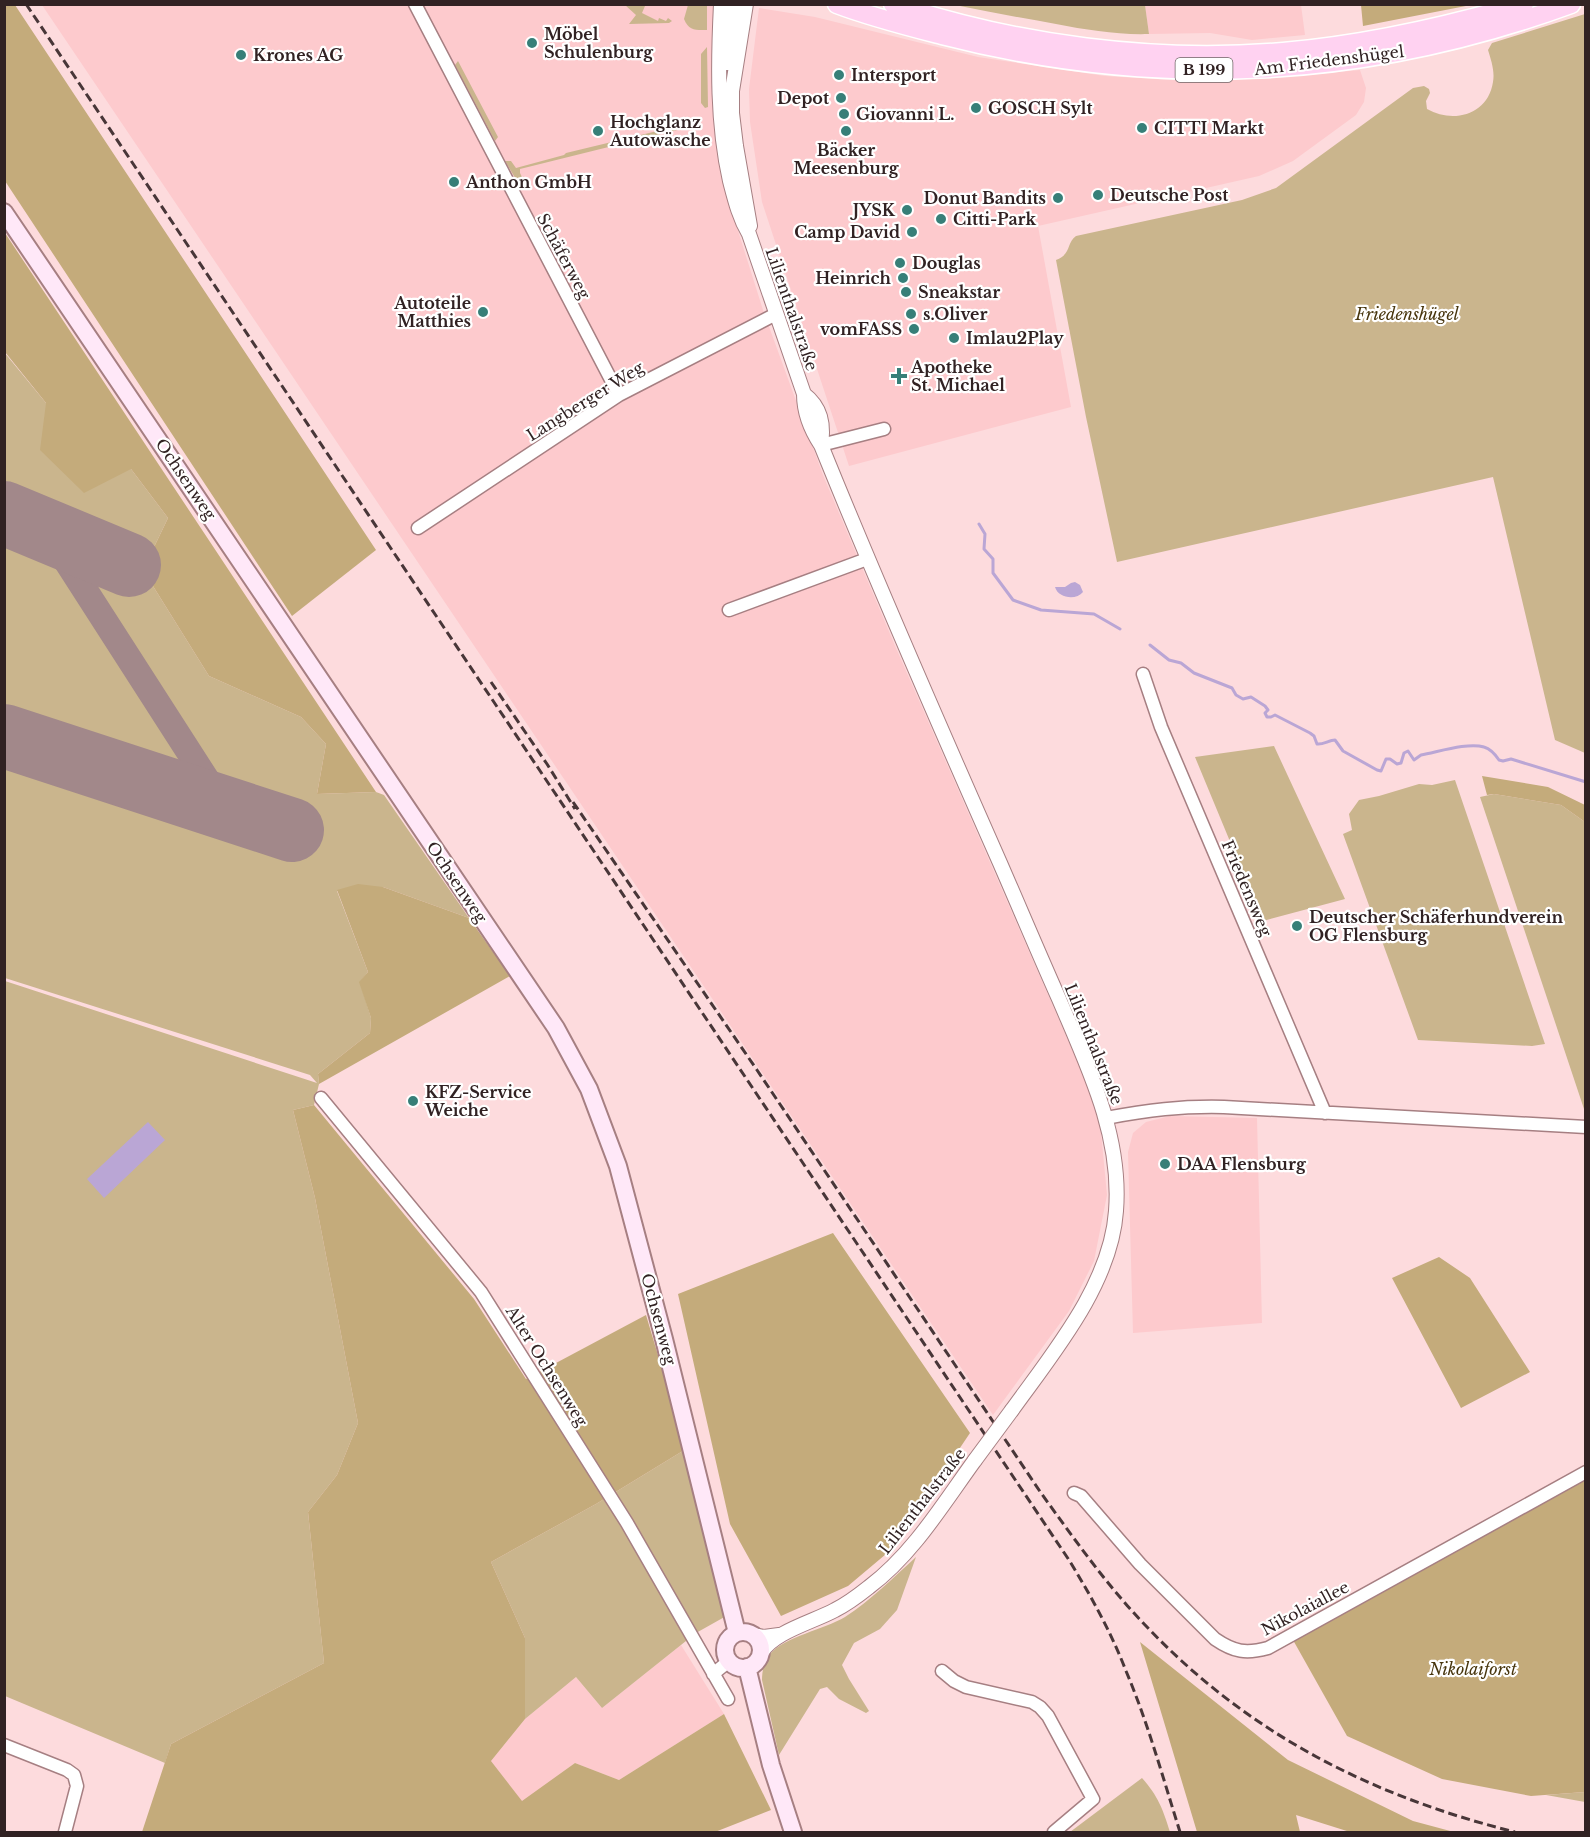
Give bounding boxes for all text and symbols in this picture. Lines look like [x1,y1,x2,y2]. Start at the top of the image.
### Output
place label: Möbel Schulenburg [544,24,654,62]
marker: Möbel Schulenburg [525,36,539,50]
street label: Am Friedenshügel [1252,41,1405,79]
place label: Krones AG [253,45,343,65]
marker: Krones AG [234,48,248,62]
road number: B 199 [1176,58,1232,82]
place label: Intersport [851,65,937,85]
marker: Intersport [832,68,846,82]
place label: Depot [777,88,830,108]
marker: Depot [834,91,848,105]
place label: GOSCH Sylt [988,98,1093,118]
marker: GOSCH Sylt [969,101,983,115]
place label: Giovanni L. [856,104,954,124]
marker: Giovanni L. [837,107,851,121]
place label: Hochglanz Autowäsche [609,112,711,150]
place label: CITTI Markt [1154,118,1265,138]
marker: CITTI Markt [1135,121,1149,135]
marker: Hochglanz Autowäsche [591,124,605,138]
marker: Bäcker Meesenburg [839,124,853,138]
place label: Bäcker Meesenburg [794,140,900,178]
place label: Anthon GmbH [465,172,592,192]
marker: Anthon GmbH [447,175,461,189]
place label: Deutsche Post [1110,185,1229,205]
place label: Donut Bandits [923,188,1046,208]
marker: Deutsche Post [1091,188,1105,202]
marker: Donut Bandits [1051,191,1065,205]
place label: JYSK [850,200,896,220]
marker: JYSK [900,203,914,217]
place label: Citti-Park [953,209,1037,229]
street label: Schäferweg [533,210,595,303]
marker: Citti-Park [934,212,948,226]
place label: Camp David [794,222,900,242]
marker: Camp David [905,225,919,239]
street label: Lilienthalstraße [762,245,822,373]
place label: Douglas [912,253,981,273]
marker: Douglas [893,256,907,270]
place label: Heinrich [815,268,892,288]
marker: Heinrich [896,271,910,285]
place label: Sneakstar [918,282,1000,302]
marker: Sneakstar [899,285,913,299]
place label: Autoteile Matthies [393,293,471,331]
place label: s.Oliver [923,304,987,324]
park label: Friedenshügel [1354,304,1460,324]
marker: Autoteile Matthies [476,305,490,319]
marker: s.Oliver [904,307,918,321]
place label: vomFASS [820,319,902,339]
marker: vomFASS [907,322,921,336]
place label: Imlau2Play [966,328,1064,348]
marker: Imlau2Play [947,331,961,345]
street label: Langberger Weg [523,357,648,445]
place label: Apotheke St. Michael [910,357,1005,395]
marker: Apotheke St. Michael [892,369,906,383]
street label: Ochsenweg [151,434,221,524]
street label: Ochsenweg [422,837,492,927]
street label: Friedensweg [1218,837,1277,940]
place label: Deutscher Schäferhundverein OG Flensburg [1309,907,1563,945]
marker: Deutscher Schäferhundverein OG Flensburg [1290,919,1304,933]
street label: Lilienthalstraße [1061,980,1127,1108]
place label: KFZ-Service Weiche [424,1082,531,1120]
marker: KFZ-Service Weiche [406,1094,420,1108]
place label: DAA Flensburg [1177,1154,1307,1174]
marker: DAA Flensburg [1158,1157,1172,1171]
street label: Ochsenweg [637,1271,681,1367]
street label: Alter Ochsenweg [501,1301,592,1430]
street label: Lilienthalstraße [874,1444,970,1558]
street label: Nikolaiallee [1258,1577,1352,1639]
park label: Nikolaiforst [1428,1659,1517,1679]

